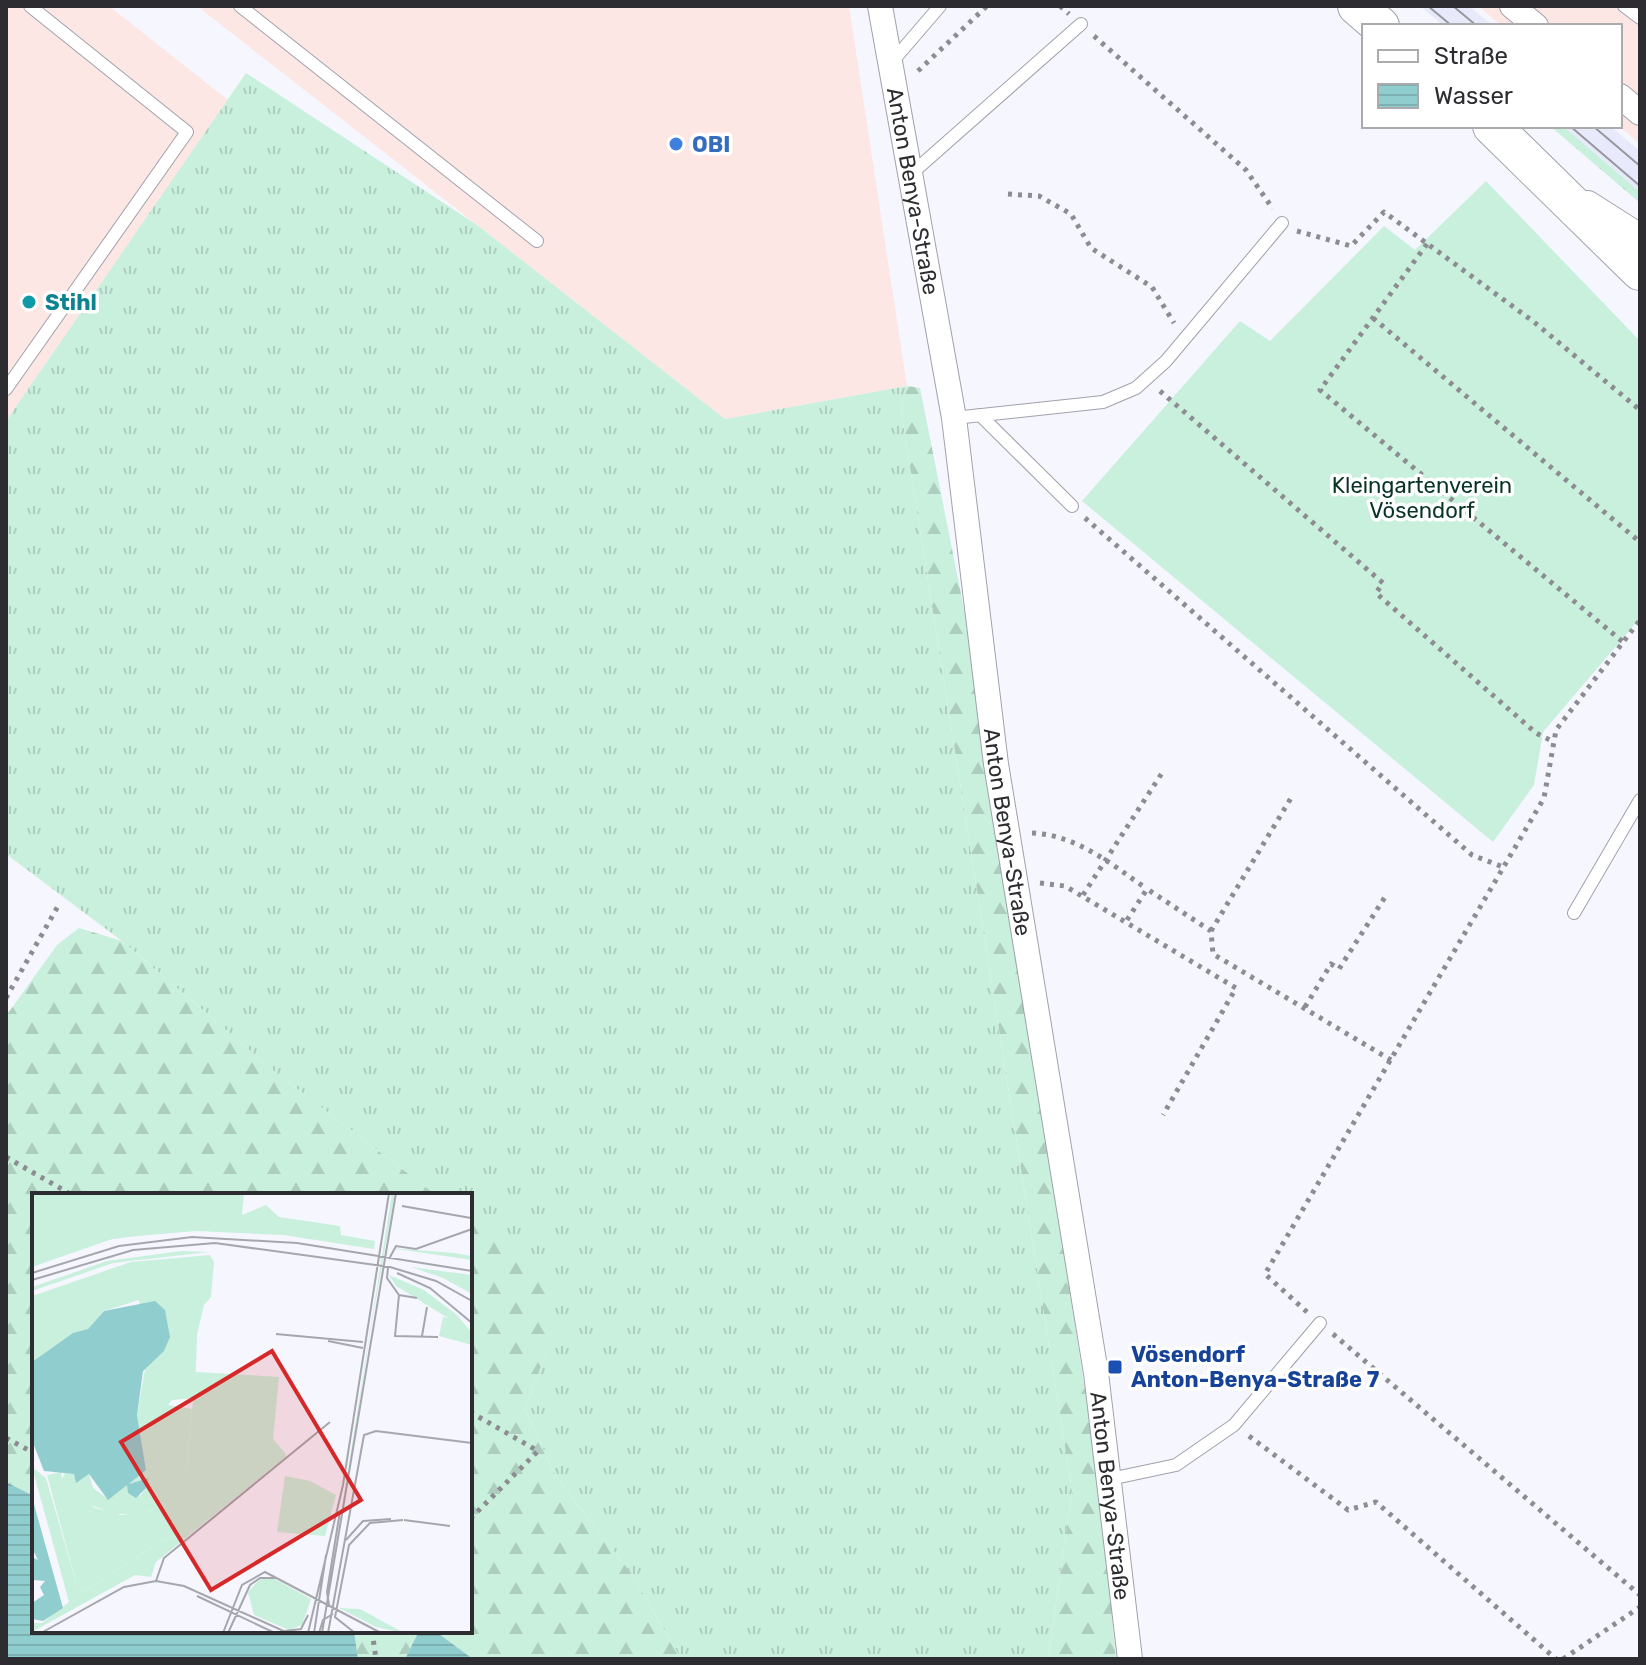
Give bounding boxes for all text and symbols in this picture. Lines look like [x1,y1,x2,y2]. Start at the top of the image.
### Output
legend [1362,24,1622,128]
text: Straße [1434,42,1508,70]
text: Wasser [1434,82,1513,110]
street label: Anton Benya-Straße [881,85,945,297]
place label: OBI [692,131,730,158]
marker: OBI [667,135,685,153]
place label: Stihl [45,289,97,316]
marker: Stihl [20,293,38,311]
park label: Kleingartenverein Vösendorf [1332,472,1512,524]
street label: Anton Benya-Straße [978,726,1037,938]
inset map [32,1193,472,1633]
place label: Vösendorf Anton-Benya-Straße 7 [1131,1341,1380,1393]
marker: Vösendorf Anton-Benya-Straße 7 [1106,1358,1124,1376]
street label: Anton Benya-Straße [1085,1390,1136,1602]

